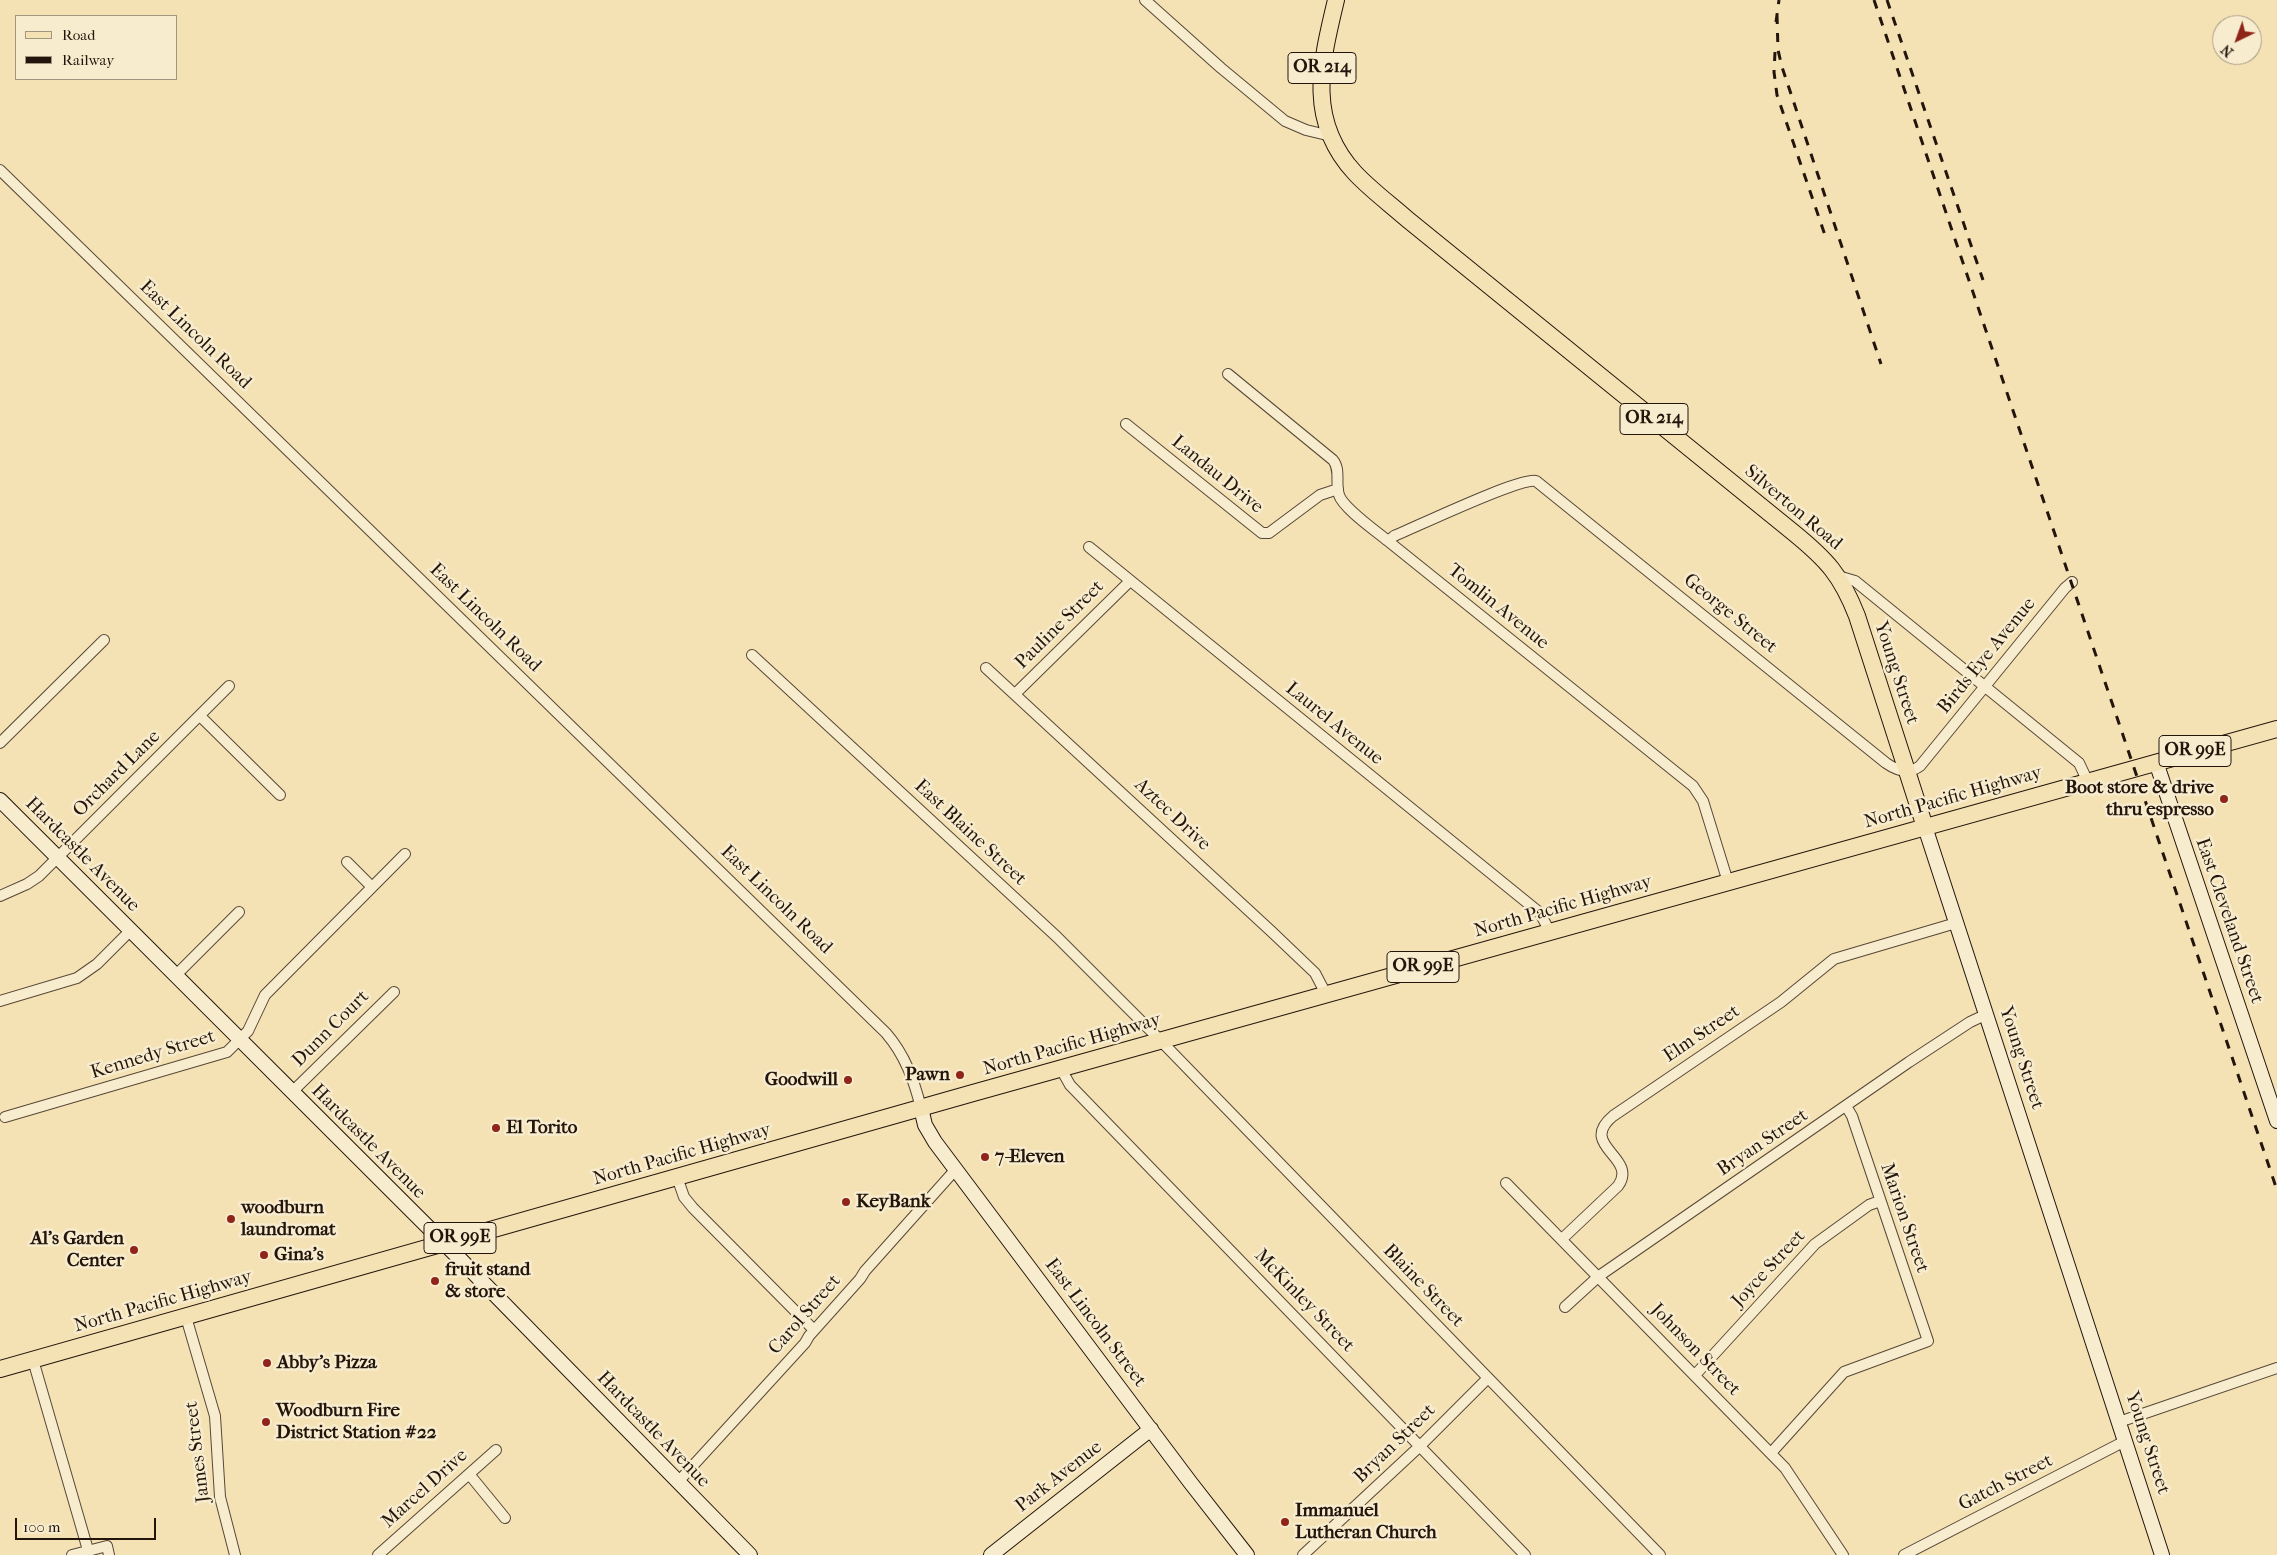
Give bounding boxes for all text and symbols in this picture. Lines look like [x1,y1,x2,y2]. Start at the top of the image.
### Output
legend [15,15,178,80]
north arrow [2212,15,2262,65]
text: Road [62,26,95,44]
text: N [2218,41,2237,61]
text: Railway [62,51,114,69]
road number: OR 214 [1288,52,1356,84]
street label: East Lincoln Road [134,276,256,394]
road number: OR 214 [1620,404,1688,434]
street label: Landau Drive [1166,431,1268,519]
street label: Silverton Road [1739,460,1847,556]
street label: East Lincoln Road [424,559,546,677]
street label: Tomlin Avenue [1443,559,1553,655]
street label: George Street [1678,569,1782,659]
street label: Pauline Street [1011,576,1109,674]
street label: Birds Eye Avenue [1933,593,2041,719]
street label: Young Street [1869,619,1923,727]
street label: Laurel Avenue [1281,678,1387,770]
street label: Orchard Lane [69,726,165,822]
road number: OR 99E [2159,736,2231,766]
street label: North Pacific Highway [1861,762,2045,834]
street label: Aztec Drive [1129,774,1215,856]
street label: East Blaine Street [909,775,1031,891]
place label: Boot store & drive thru espresso [2065,777,2214,821]
street label: Hardcastle Avenue [20,793,144,917]
marker: Boot store & drive thru espresso [2218,793,2230,805]
street label: East Cleveland Street [2190,835,2268,1007]
street label: East Lincoln Road [715,841,837,959]
street label: North Pacific Highway [1471,871,1655,943]
road number: OR 99E [1387,952,1459,982]
street label: Dunn Court [288,986,374,1072]
street label: Elm Street [1660,1000,1744,1068]
street label: Young Street [1994,1004,2048,1112]
street label: North Pacific Highway [980,1009,1164,1081]
street label: Kennedy Street [88,1025,218,1085]
place label: Pawn [905,1064,950,1086]
place label: Goodwill [765,1069,838,1091]
marker: Pawn [954,1069,966,1081]
marker: Goodwill [842,1074,854,1086]
street label: Hardcastle Avenue [306,1080,430,1204]
street label: Bryan Street [1713,1104,1813,1182]
place label: El Torito [506,1117,577,1139]
street label: North Pacific Highway [590,1119,774,1191]
marker: El Torito [490,1122,502,1134]
place label: 7-Eleven [995,1146,1065,1168]
marker: 7-Eleven [979,1151,991,1163]
street label: Marion Street [1875,1160,1933,1276]
place label: KeyBank [856,1191,931,1213]
marker: KeyBank [840,1196,852,1208]
place label: woodburn laundromat [241,1197,336,1241]
marker: woodburn laundromat [225,1213,237,1225]
road number: OR 99E [424,1222,496,1254]
street label: Joyce Street [1727,1226,1811,1312]
place label: Al's Garden Center [31,1228,124,1272]
street label: Blaine Street [1378,1240,1468,1332]
marker: Al's Garden Center [128,1244,140,1256]
place label: Gina's [274,1244,324,1266]
street label: McKinley Street [1249,1245,1359,1357]
marker: Gina's [258,1249,270,1261]
street label: East Lincoln Street [1039,1254,1151,1392]
place label: fruit stand & store [445,1259,530,1303]
street label: North Pacific Highway [71,1266,255,1338]
street label: Carol Street [764,1270,846,1360]
marker: fruit stand & store [429,1275,441,1287]
street label: Johnson Street [1645,1299,1745,1401]
place label: Abby's Pizza [277,1352,377,1374]
marker: Abby's Pizza [261,1357,273,1369]
street label: Hardcastle Avenue [592,1367,714,1493]
street label: Young Street [2120,1389,2174,1497]
street label: James Street [180,1400,216,1504]
place label: Woodburn Fire District Station #22 [276,1400,436,1444]
street label: Bryan Street [1350,1400,1440,1488]
marker: Woodburn Fire District Station #22 [260,1416,272,1428]
street label: Park Avenue [1011,1436,1107,1518]
street label: Marcel Drive [377,1445,473,1533]
street label: Gatch Street [1955,1450,2057,1516]
place label: Immanuel Lutheran Church [1295,1500,1437,1544]
scale bar [18,1508,159,1540]
marker: Immanuel Lutheran Church [1279,1516,1291,1528]
text: 100 m [23,1518,61,1536]

